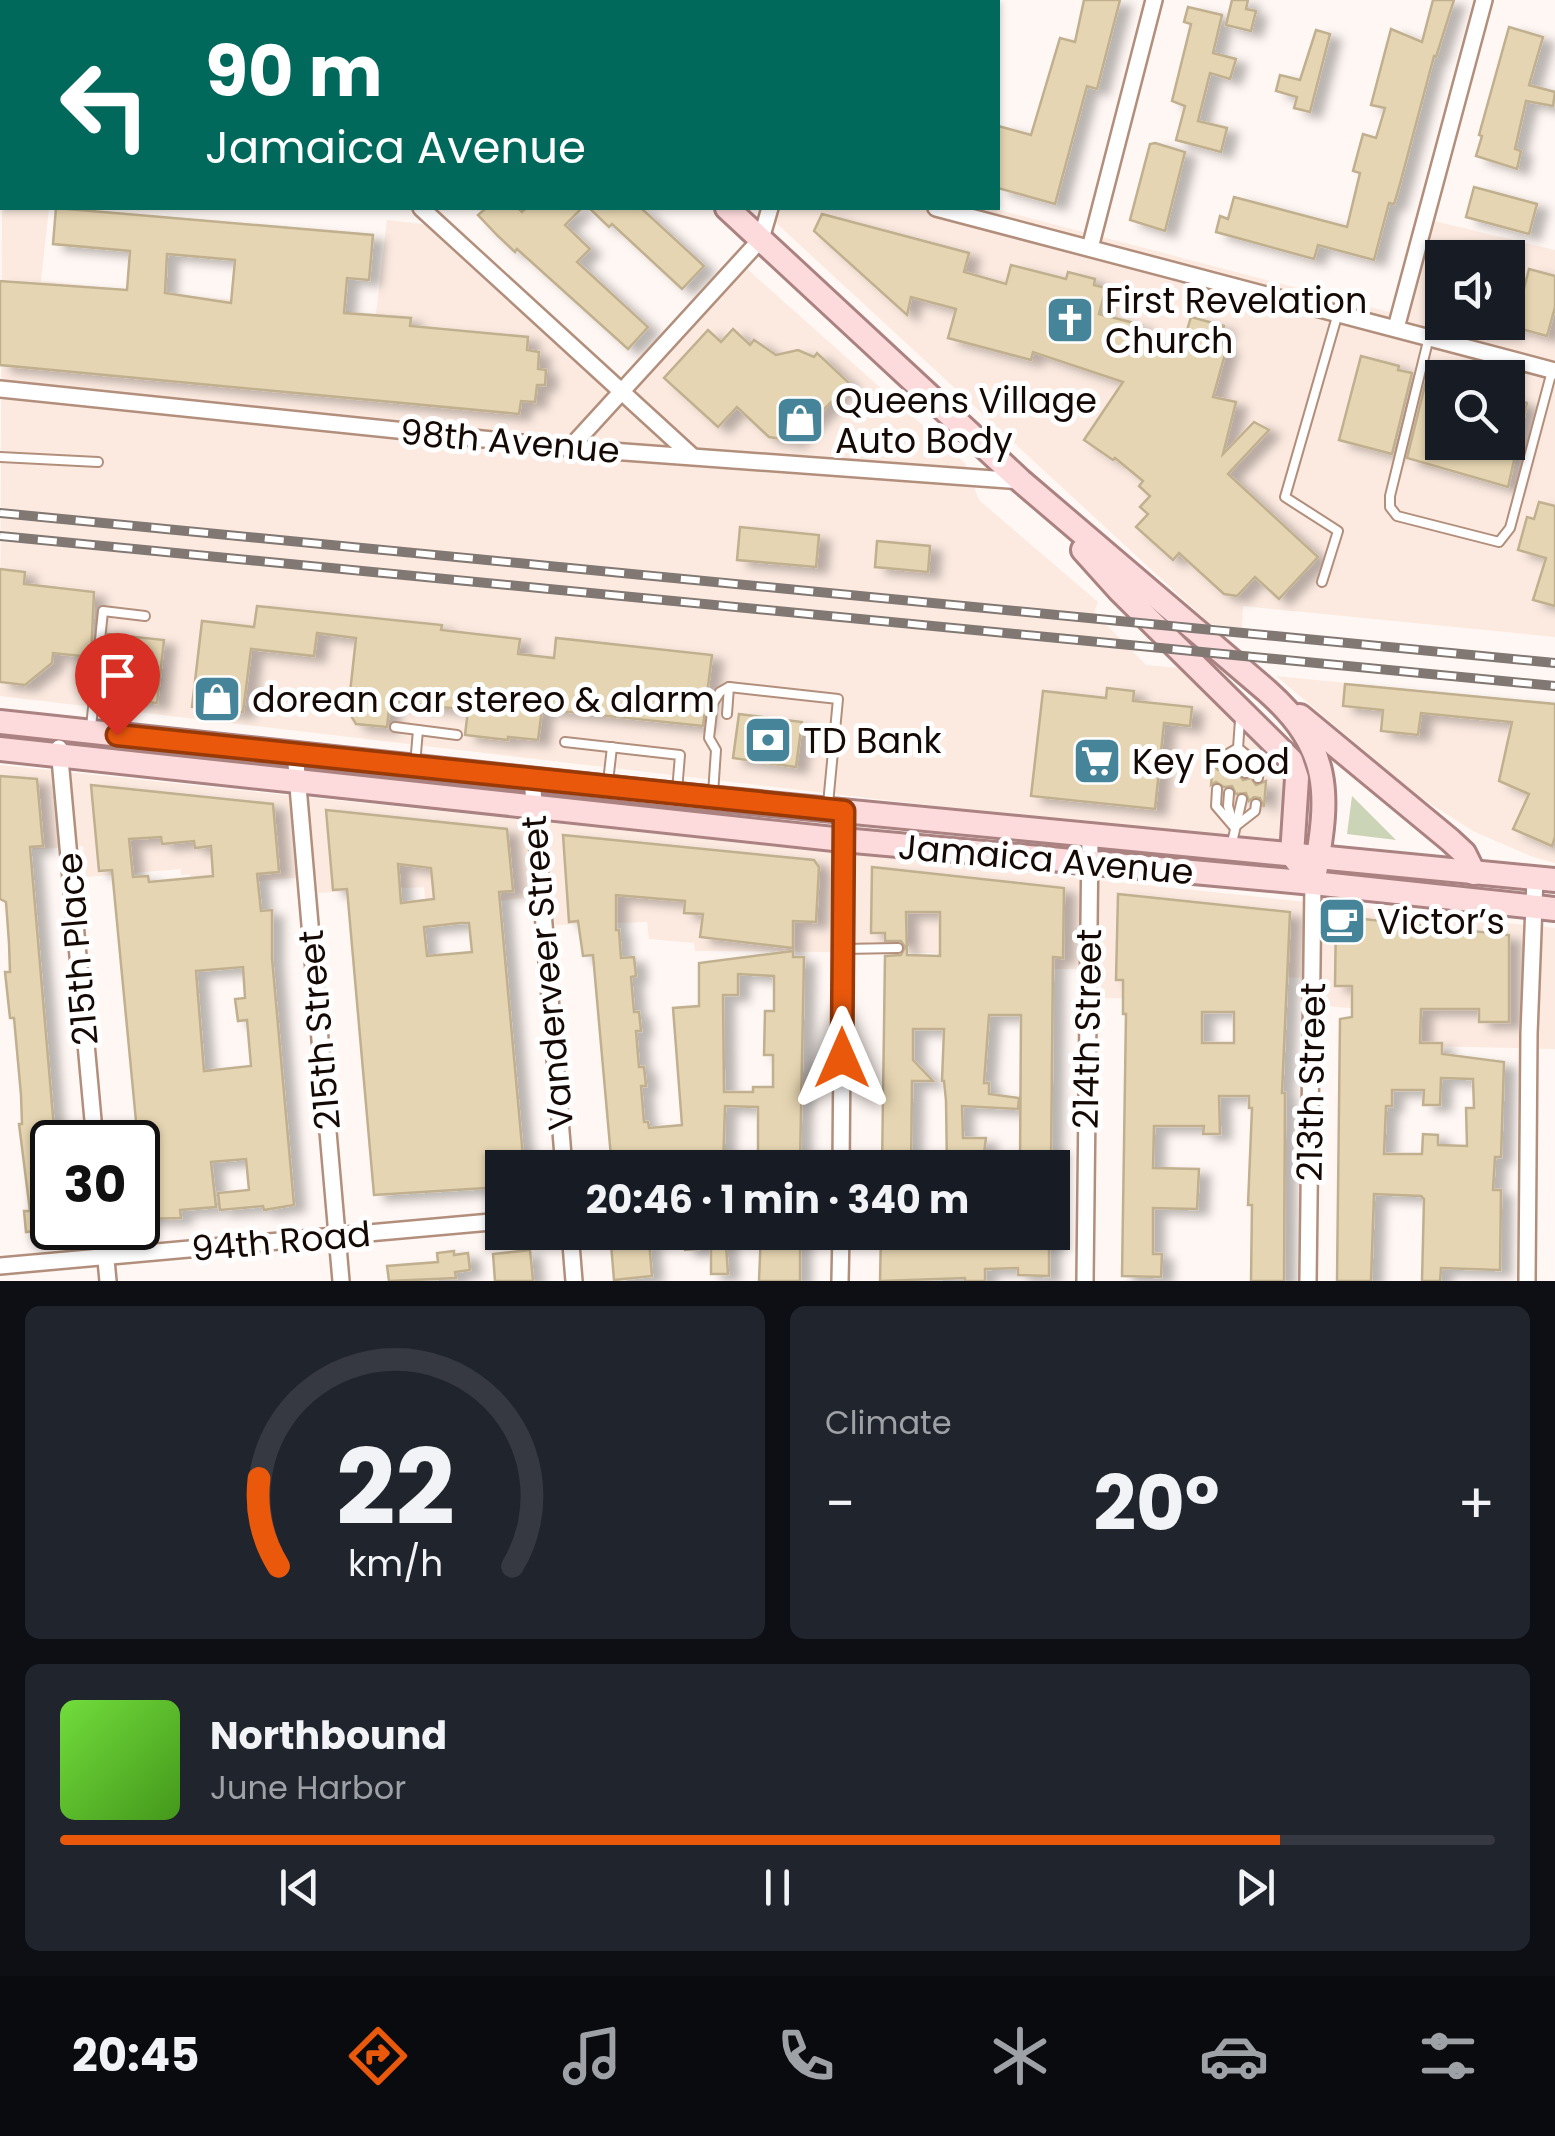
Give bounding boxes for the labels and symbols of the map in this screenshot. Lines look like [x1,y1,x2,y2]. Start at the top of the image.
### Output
place label: First Revelation Church [1105,276,1367,365]
church icon: First Revelation Church [1044,294,1096,346]
place label: Queens Village Auto Body [835,376,1097,465]
shop icon: Queens Village Auto Body [774,394,826,446]
street label: 98th Avenue [398,407,622,475]
pin [75,633,160,736]
shop icon: dorean car stereo & alarm [191,673,243,725]
place label: dorean car stereo & alarm [252,675,715,724]
bank icon: TD Bank [742,714,794,766]
place label: TD Bank [803,716,942,765]
supermarket icon: Key Food [1071,735,1123,787]
place label: Key Food [1132,737,1290,786]
street label: Vanderveer Street [509,813,585,1133]
street label: Jamaica Avenue [896,822,1196,896]
street label: 215th Place [44,851,110,1047]
cafe icon: Victor’s [1316,895,1368,947]
place label: Victor’s [1377,897,1505,946]
street label: 215th Street [286,928,352,1132]
street label: 214th Street [1061,928,1113,1130]
street label: 213th Street [1285,982,1337,1182]
position arrow [790,1006,894,1110]
speed limit sign: 30 [30,1120,160,1250]
street label: 94th Road [189,1209,373,1273]

